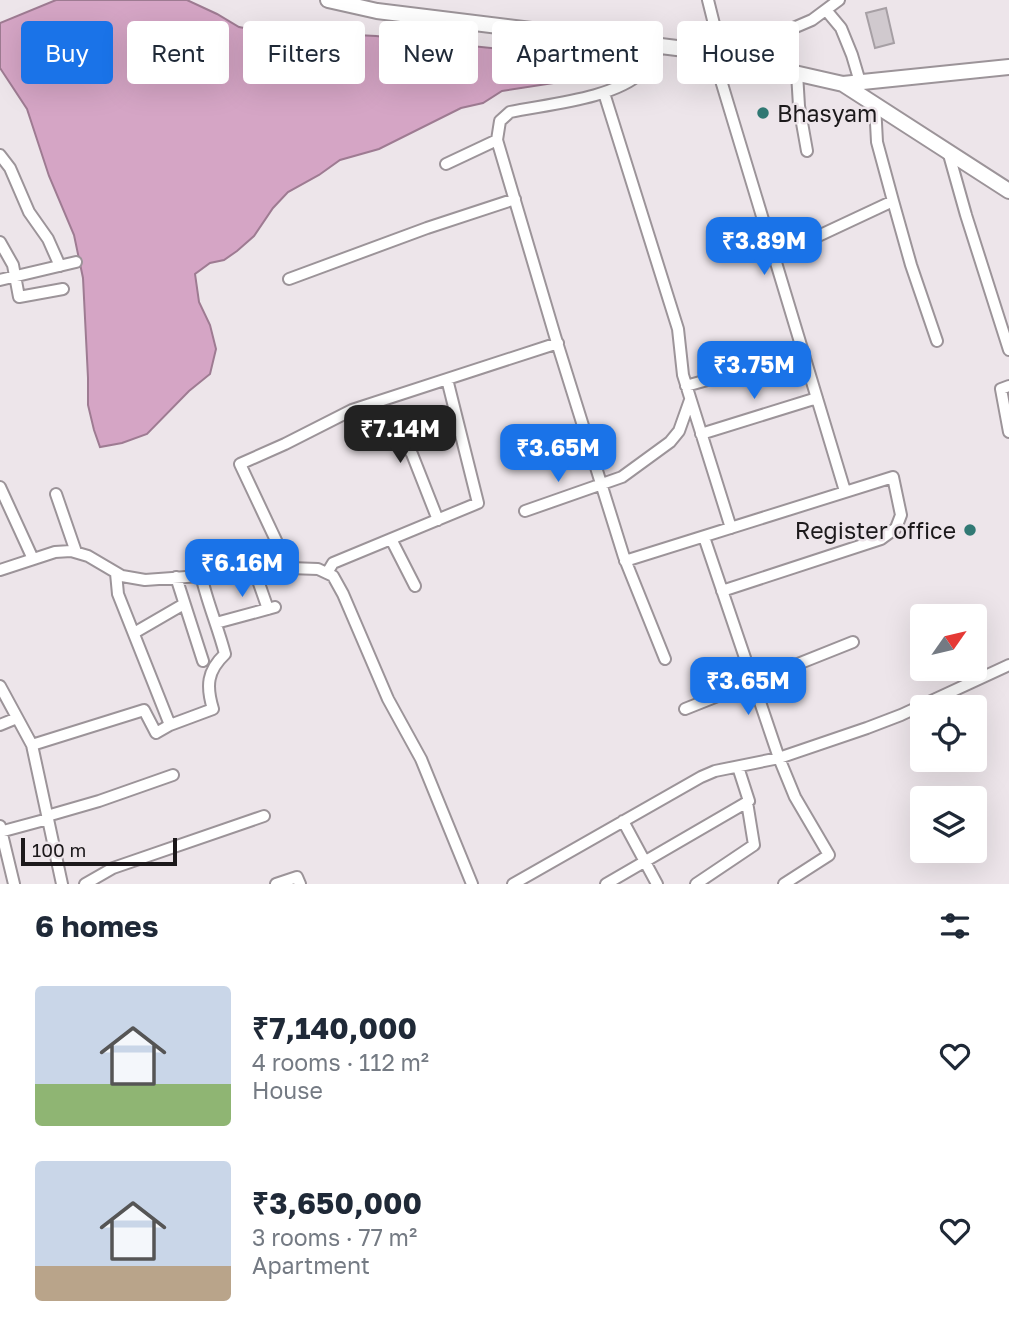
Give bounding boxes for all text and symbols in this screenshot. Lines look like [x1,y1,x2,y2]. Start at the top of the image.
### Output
chip: Buy [21,21,113,84]
chip: Rent [127,21,229,84]
chip: Filters [243,21,365,84]
chip: New [379,21,478,84]
chip: Apartment [492,21,663,84]
chip: House [677,21,799,84]
place label: Bhasyam [777,99,877,127]
marker: Bhasyam [755,105,771,121]
pin: ₹3.89M [707,218,821,277]
text: ₹3.89M [722,226,806,254]
pin: ₹3.75M [697,342,811,401]
text: ₹3.75M [713,350,795,378]
pin: ₹7.14M [343,406,457,465]
text: ₹7.14M [360,414,440,442]
pin: ₹3.65M [501,424,615,484]
text: ₹3.65M [516,433,600,461]
place label: Register office [795,516,956,544]
marker: Register office [962,522,978,538]
pin: ₹6.16M [185,540,299,599]
text: ₹6.16M [201,548,283,576]
north arrow [910,604,987,681]
map controls [910,604,987,863]
pin: ₹3.65M [691,658,805,717]
text: ₹3.65M [706,666,790,694]
button: locate [910,695,987,772]
button: layers [910,786,987,863]
scale bar [21,835,177,867]
text: 100 m [32,838,86,861]
icon: filters [936,907,974,945]
text: 6 homes [35,908,158,944]
text: ₹7,140,000 [252,1010,417,1046]
icon: home [91,1014,175,1098]
icon: heart [936,1037,974,1075]
text: 4 rooms · 112 m² [252,1048,429,1076]
text: House [252,1076,323,1104]
text: ₹3,650,000 [252,1185,422,1221]
icon: home [91,1189,175,1273]
icon: heart [936,1212,974,1250]
text: 3 rooms · 77 m² [252,1223,417,1251]
text: Apartment [252,1251,370,1279]

